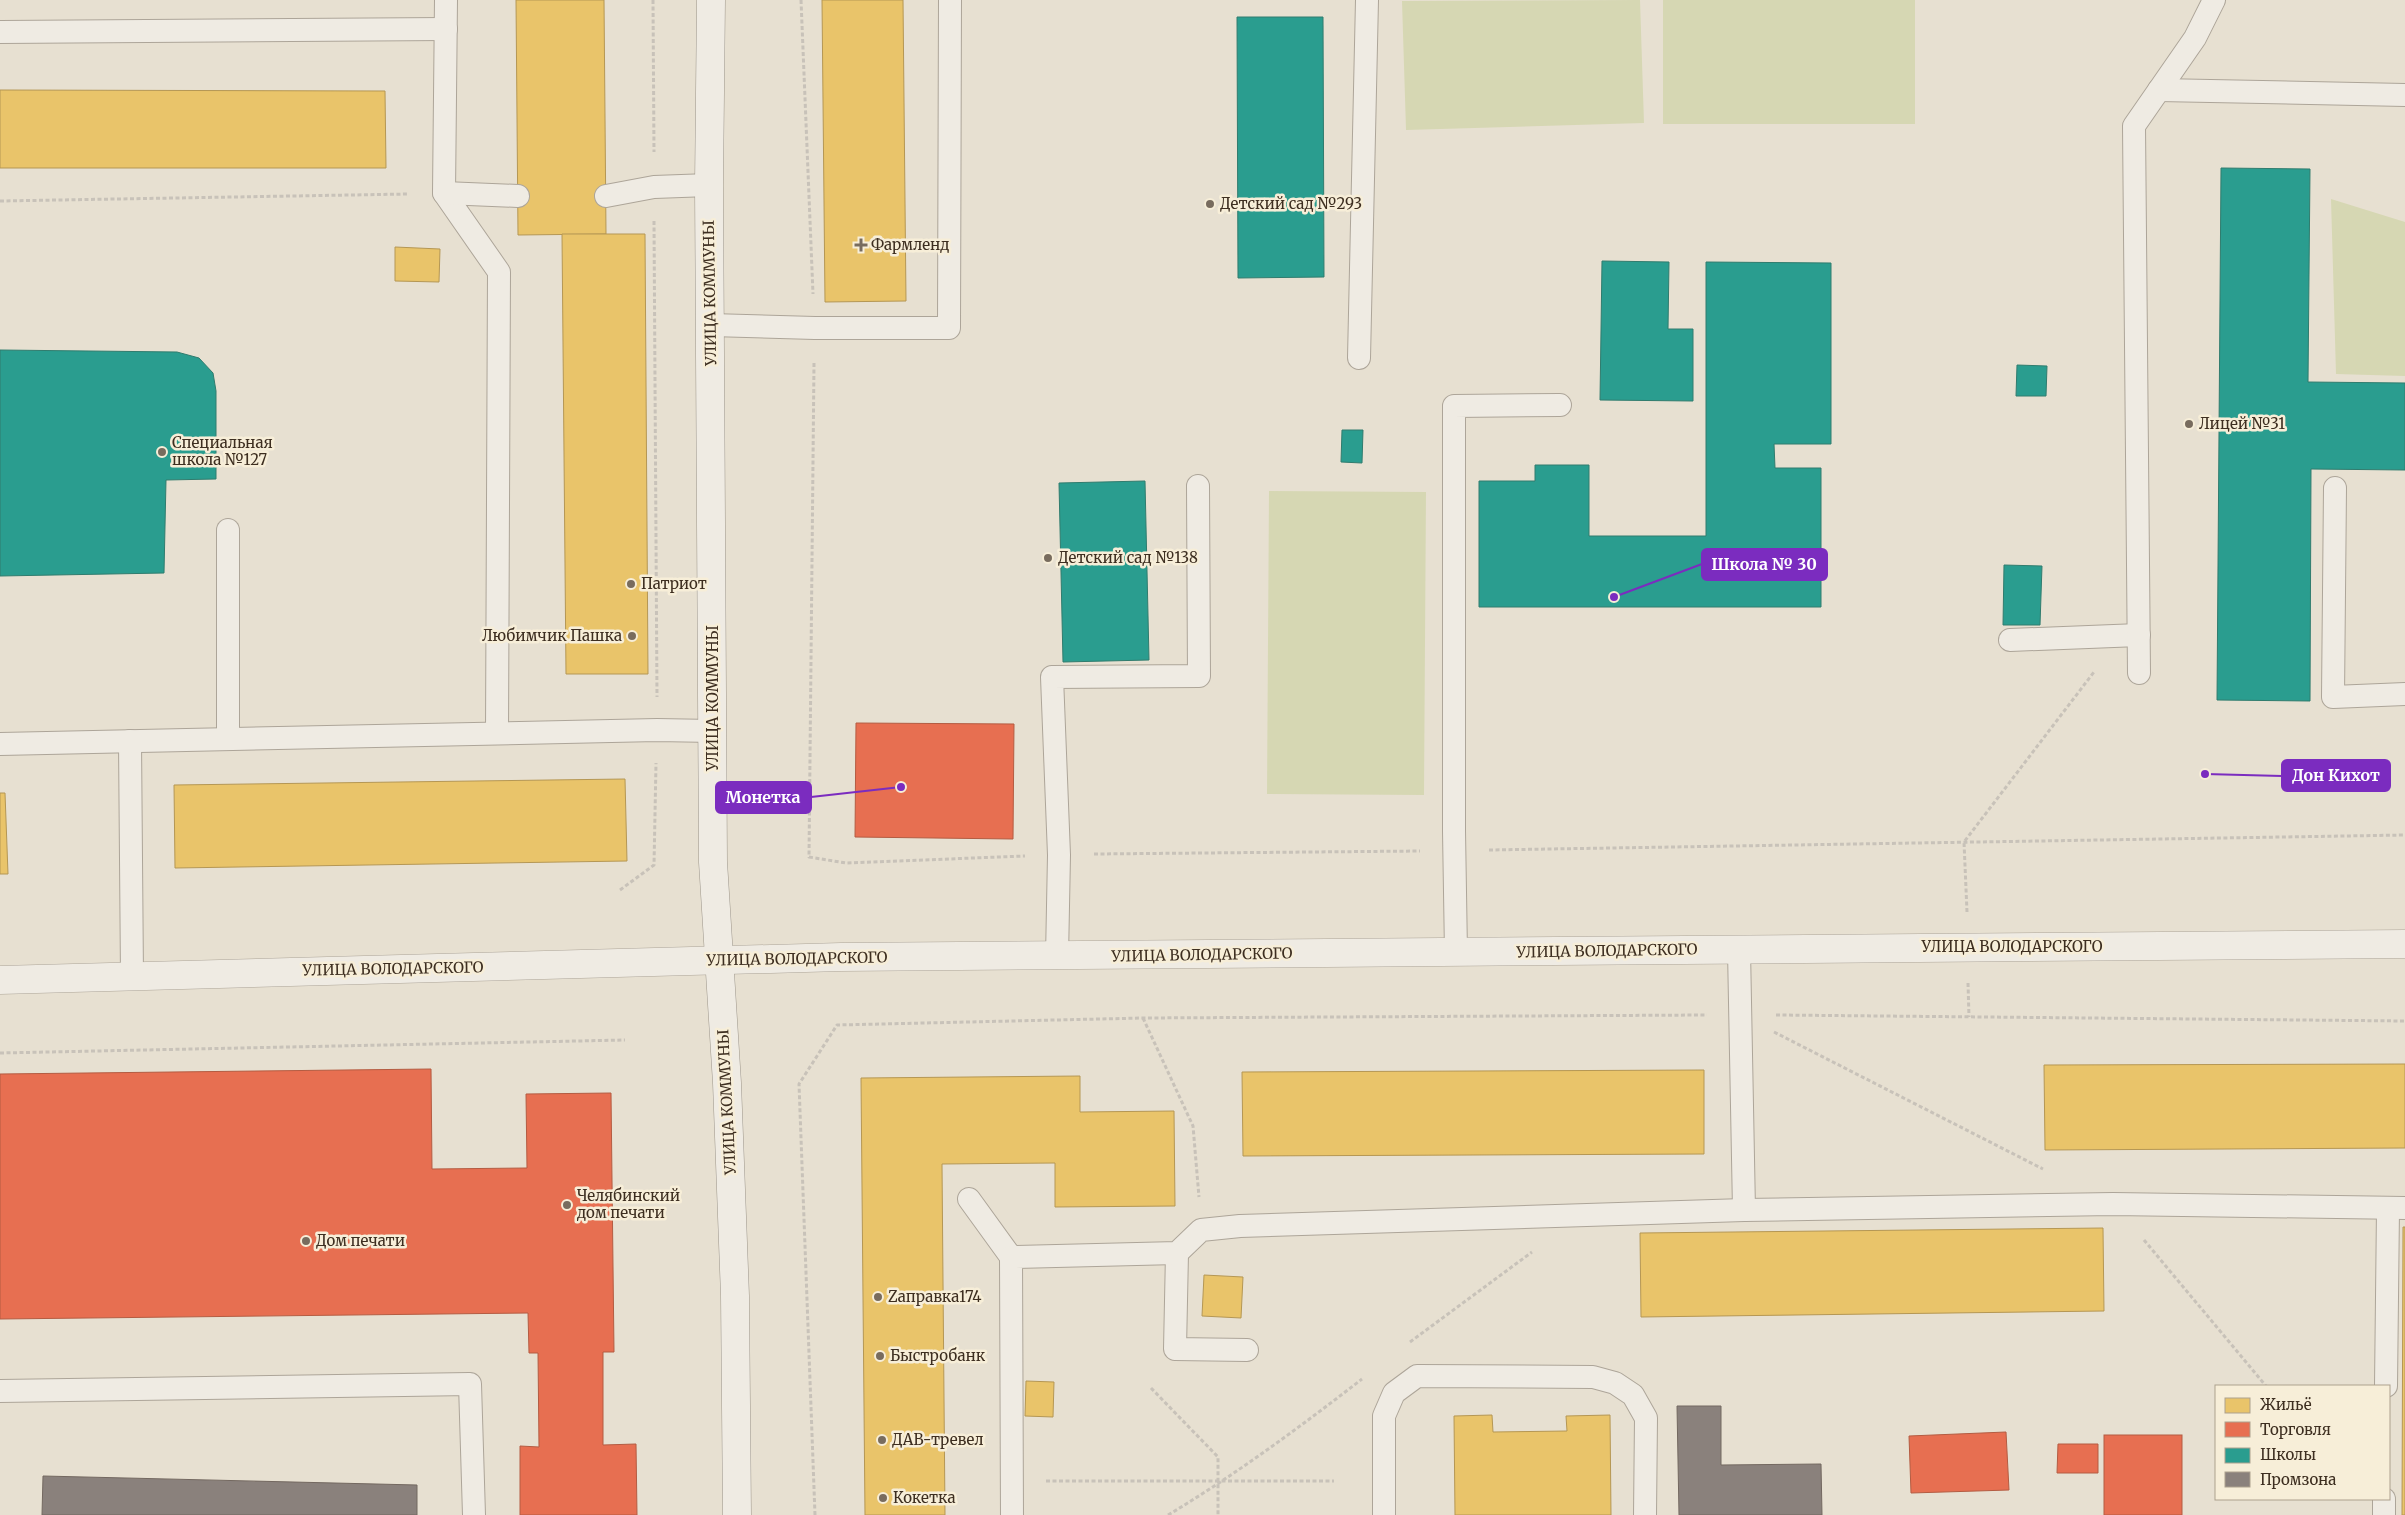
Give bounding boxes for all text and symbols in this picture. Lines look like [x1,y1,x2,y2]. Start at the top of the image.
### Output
place label: Детский сад №293 [1220,194,1362,213]
marker: Детский сад №293 [1204,198,1216,210]
street label: УЛИЦА КОММУНЫ [699,220,720,367]
place label: Фармленд [871,235,950,254]
marker: Фармленд [855,239,867,251]
place label: Лицей №31 [2199,414,2285,433]
marker: Лицей №31 [2183,418,2195,430]
place label: Специальная школа №127 [172,433,273,469]
marker: Специальная школа №127 [156,446,168,458]
place label: Детский сад №138 [1058,548,1198,567]
callout: Школа № 30 [1702,549,1827,580]
marker: Детский сад №138 [1042,552,1054,564]
text: Школа № 30 [1711,554,1817,574]
place label: Патриот [641,574,707,593]
marker: Патриот [625,578,637,590]
street label: УЛИЦА КОММУНЫ [703,625,722,772]
place label: Любимчик Пашка [482,626,622,645]
marker: Любимчик Пашка [626,630,638,642]
callout: Дон Кихот [2282,760,2390,791]
text: Дон Кихот [2292,765,2380,785]
callout: Монетка [716,782,811,813]
text: Монетка [726,787,800,807]
street label: УЛИЦА ВОЛОДАРСКОГО [1921,937,2103,956]
street label: УЛИЦА ВОЛОДАРСКОГО [1515,939,1698,962]
street label: УЛИЦА ВОЛОДАРСКОГО [1110,943,1293,966]
street label: УЛИЦА ВОЛОДАРСКОГО [705,947,888,970]
street label: УЛИЦА ВОЛОДАРСКОГО [301,957,484,980]
street label: УЛИЦА КОММУНЫ [713,1029,740,1176]
place label: Челябинский дом печати [576,1186,680,1222]
marker: Челябинский дом печати [561,1199,573,1211]
place label: Дом печати [316,1231,405,1250]
marker: Дом печати [300,1235,312,1247]
place label: Zаправка174 [888,1287,981,1306]
marker: Zаправка174 [872,1291,884,1303]
place label: Быстробанк [890,1346,986,1365]
marker: Быстробанк [874,1350,886,1362]
legend [2215,1385,2390,1500]
text: Жильё [2260,1395,2312,1414]
text: Торговля [2260,1420,2331,1439]
place label: ДАВ-тревел [892,1430,984,1449]
marker: ДАВ-тревел [876,1434,888,1446]
text: Школы [2260,1445,2316,1464]
text: Промзона [2260,1470,2336,1489]
place label: Кокетка [893,1488,956,1507]
marker: Кокетка [877,1492,889,1504]

